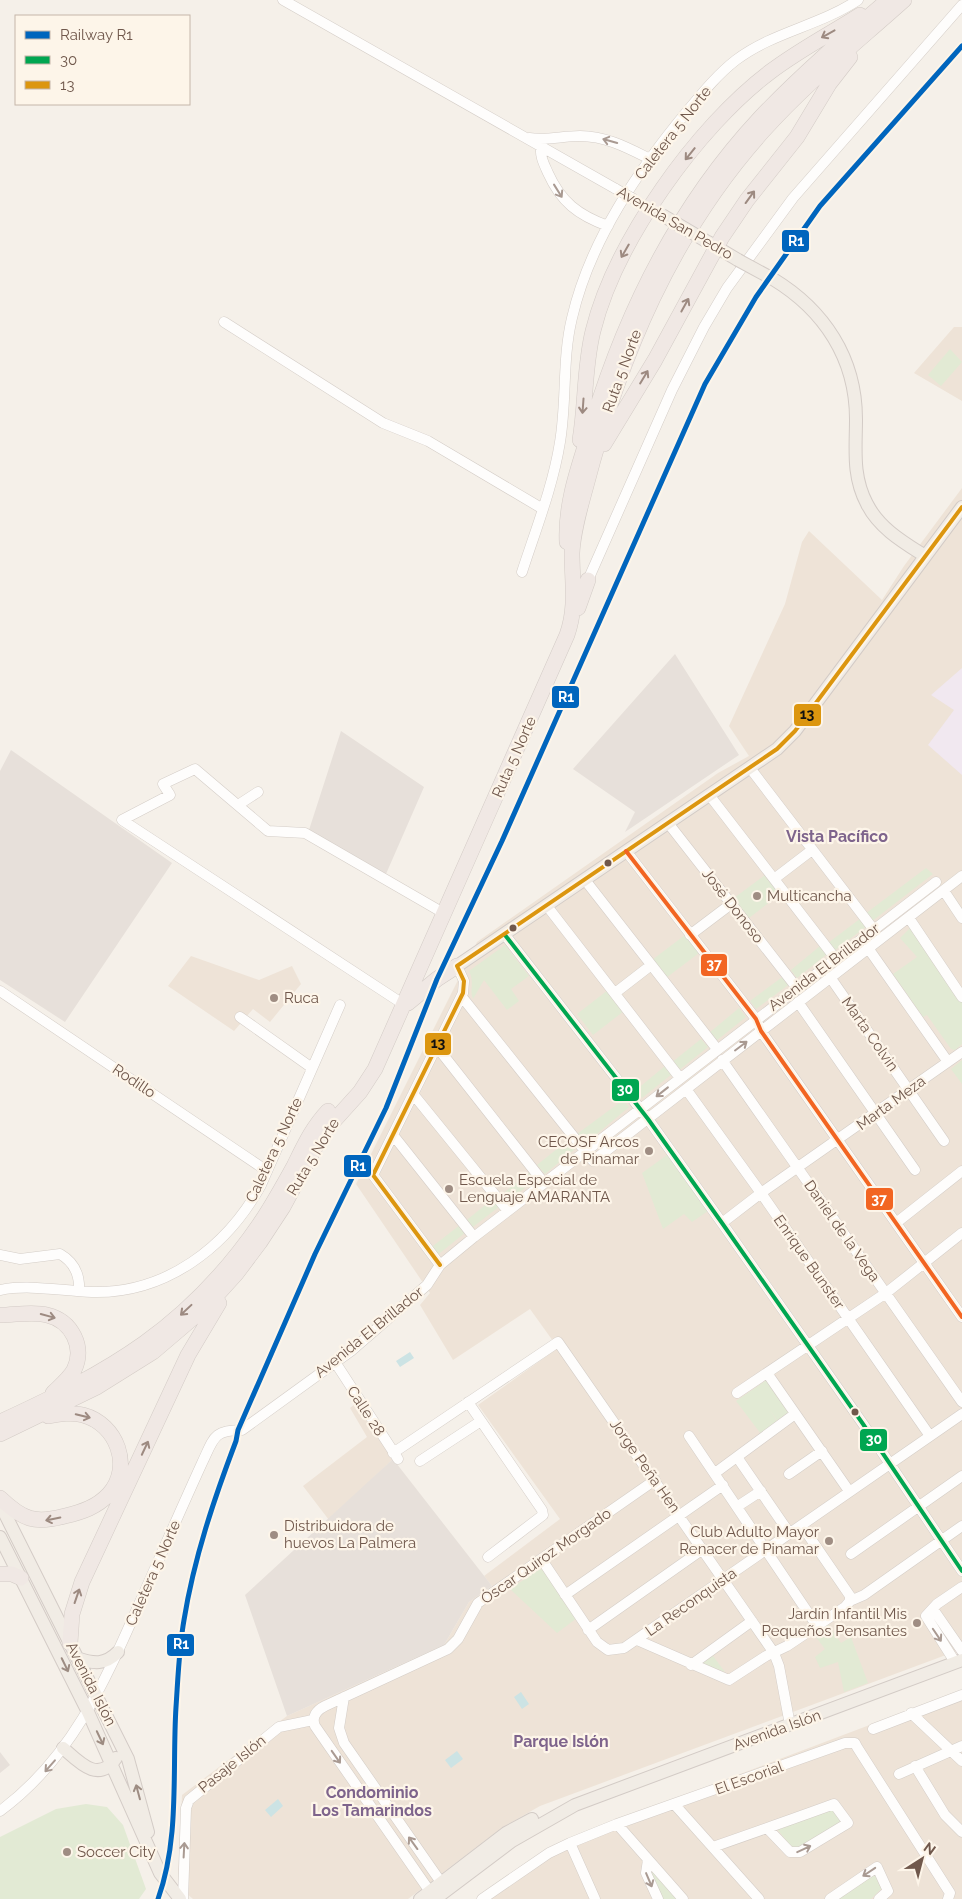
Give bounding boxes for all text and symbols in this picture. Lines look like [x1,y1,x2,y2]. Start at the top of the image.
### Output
legend [15,15,190,105]
text: Railway R1 [60,26,133,44]
one-way arrow [820,29,835,39]
text: 30 [60,51,77,69]
text: 13 [60,76,74,94]
street label: Caletera 5 Norte [631,83,715,183]
one-way arrow [602,136,618,145]
one-way arrow [684,147,695,160]
street label: Avenida San Pedro [614,183,736,263]
one-way arrow [553,184,563,198]
one-way arrow [745,190,755,204]
line badge: R1 [781,229,810,253]
text: R1 [788,233,804,249]
one-way arrow [620,243,630,257]
one-way arrow [680,297,690,312]
street label: Ruta 5 Norte [599,327,645,415]
one-way arrow [640,370,650,384]
one-way arrow [579,398,588,414]
line badge: R1 [551,685,580,709]
text: R1 [558,689,574,705]
line badge: 13 [793,703,822,727]
text: 13 [800,706,815,722]
street label: Ruta 5 Norte [488,713,540,800]
district label: Vista Pacífico [786,827,888,846]
unlabelled marker [603,858,613,868]
street label: José Donoso [698,865,768,947]
place label: Multicancha [767,887,852,905]
marker: Multicancha [751,890,763,902]
street label: Avenida El Brillador [765,919,884,1015]
unlabelled marker [508,923,518,933]
line badge: 37 [700,953,728,977]
text: 37 [706,956,722,972]
place label: Ruca [284,989,319,1007]
marker: Ruca [268,992,280,1004]
street label: Marta Colvin [838,993,902,1075]
line badge: 13 [424,1032,452,1056]
text: 13 [431,1035,446,1051]
one-way arrow [734,1041,748,1051]
street label: Rodillo [109,1060,159,1102]
street label: Marta Meza [853,1072,929,1134]
line badge: 30 [611,1078,640,1102]
text: 30 [617,1081,633,1097]
one-way arrow [655,1087,669,1097]
street label: Caletera 5 Norte [242,1095,306,1205]
street label: Ruta 5 Norte [283,1115,343,1199]
place label: CECOSF Arcos de Pinamar [538,1133,640,1168]
marker: CECOSF Arcos de Pinamar [643,1145,655,1157]
line badge: R1 [343,1154,372,1178]
text: R1 [350,1158,366,1174]
place label: Escuela Especial de Lenguaje AMARANTA [459,1171,610,1206]
street label: Daniel de la Vega [800,1177,884,1285]
marker: Escuela Especial de Lenguaje AMARANTA [443,1183,455,1195]
line badge: 37 [865,1187,894,1211]
text: 37 [871,1191,887,1207]
street label: Enrique Bunster [770,1211,849,1313]
street label: Avenida El Brillador [311,1282,427,1381]
one-way arrow [179,1304,192,1316]
one-way arrow [40,1312,56,1321]
street label: Calle 28 [343,1383,389,1439]
unlabelled marker [850,1407,860,1417]
one-way arrow [74,1412,90,1421]
street label: Jorge Peña Hen [606,1416,684,1516]
line badge: 30 [859,1428,888,1452]
text: 30 [866,1431,882,1447]
one-way arrow [140,1441,150,1456]
street label: Óscar Quiroz Morgado [477,1504,615,1608]
one-way arrow [45,1515,61,1524]
street label: Caletera 5 Norte [122,1517,184,1629]
place label: Distribuidora de huevos La Palmera [284,1517,416,1552]
place label: Club Adulto Mayor Renacer de Pinamar [679,1523,820,1558]
marker: Distribuidora de huevos La Palmera [268,1529,280,1541]
marker: Club Adulto Mayor Renacer de Pinamar [823,1535,835,1547]
street label: La Reconquista [642,1564,740,1640]
one-way arrow [73,1588,82,1604]
place label: Jardín Infantil Mis Pequeños Pensantes [762,1605,907,1640]
marker: Jardín Infantil Mis Pequeños Pensantes [911,1617,923,1629]
one-way arrow [932,1628,942,1642]
line badge: R1 [166,1633,195,1657]
text: R1 [173,1636,189,1652]
street label: Avenida Islón [62,1639,120,1729]
one-way arrow [61,1657,70,1672]
street label: Avenida Islón [731,1706,823,1754]
one-way arrow [96,1730,105,1745]
street label: Pasaje Islón [195,1731,269,1797]
district label: Parque Islón [513,1732,609,1751]
one-way arrow [331,1749,341,1763]
street label: El Escorial [713,1757,786,1799]
one-way arrow [44,1760,55,1773]
district label: Condominio Los Tamarindos [312,1783,432,1820]
one-way arrow [133,1785,142,1801]
north arrow [897,1834,947,1884]
one-way arrow [408,1836,418,1850]
text: N [921,1839,939,1858]
place label: Soccer City [77,1843,156,1861]
one-way arrow [180,1843,189,1859]
one-way arrow [796,1843,811,1853]
marker: Soccer City [61,1846,73,1858]
one-way arrow [862,1867,876,1877]
one-way arrow [644,1872,654,1887]

